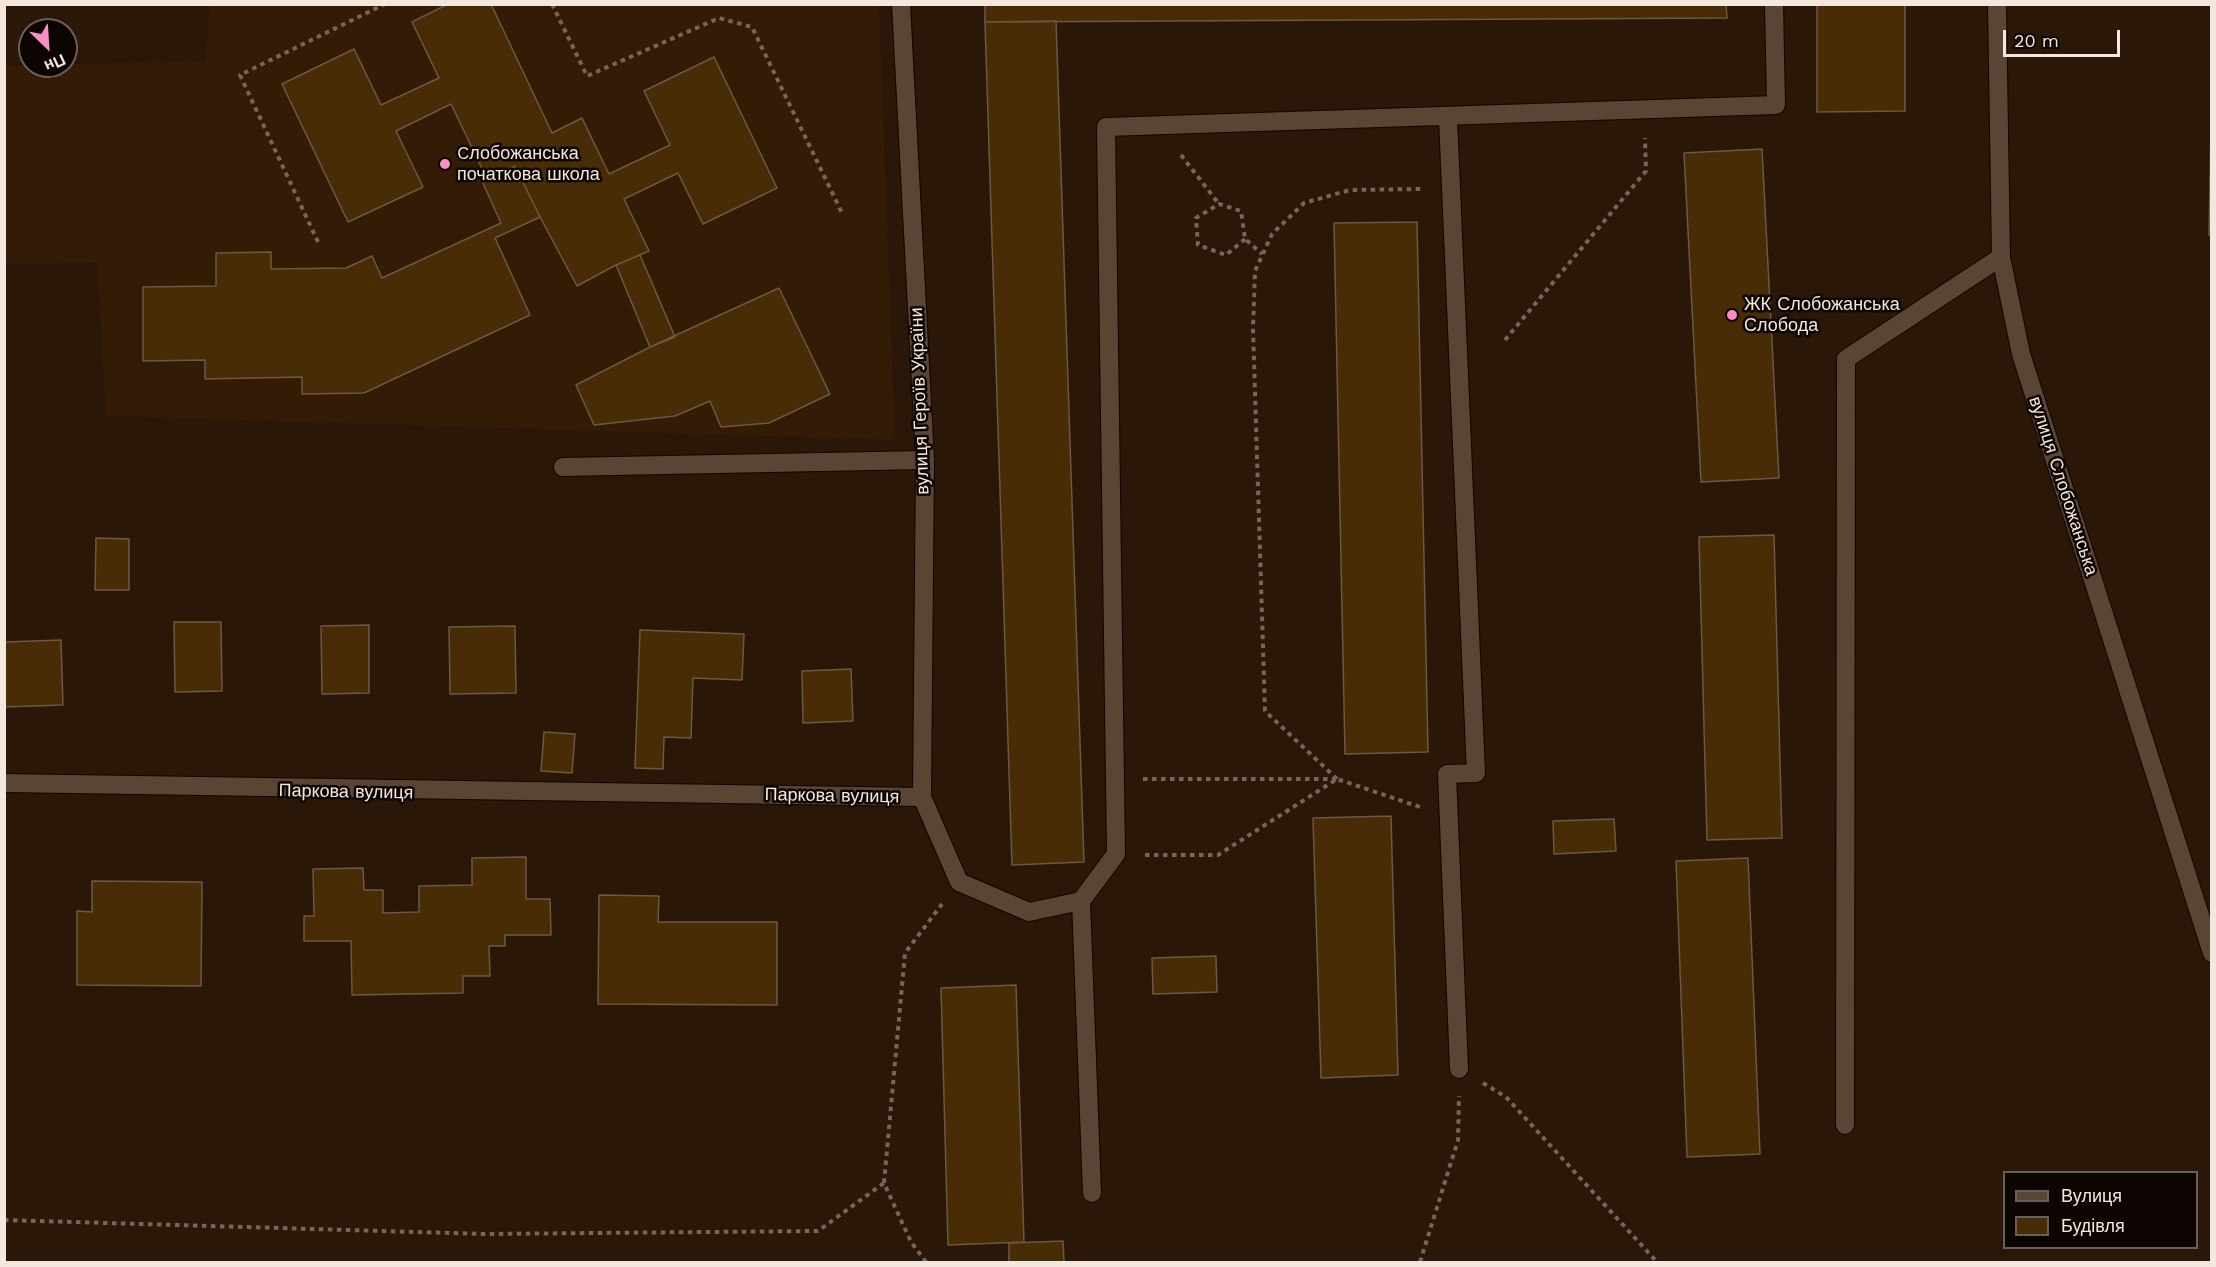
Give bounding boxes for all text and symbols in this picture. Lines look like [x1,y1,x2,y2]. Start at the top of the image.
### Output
north arrow [18,18,78,78]
scale bar [2006,18,2123,56]
text: 20 m [2014,30,2059,51]
text: Пн [41,50,69,76]
place label: Cлобожанська початкова школа [457,143,600,186]
marker: Cлобожанська початкова школа [438,157,452,171]
place label: ЖК Слобожанська Слобода [1744,294,1900,336]
street label: вулиця Героїв України [906,307,934,495]
marker: ЖК Слобожанська Слобода [1725,308,1739,322]
street label: вулиця Слобожанська [2024,394,2102,578]
street label: Паркова вулиця [278,780,414,804]
street label: Паркова вулиця [764,784,900,808]
legend [2003,1171,2198,1249]
text: Вулиця [2061,1185,2122,1206]
text: Будівля [2061,1215,2125,1236]

